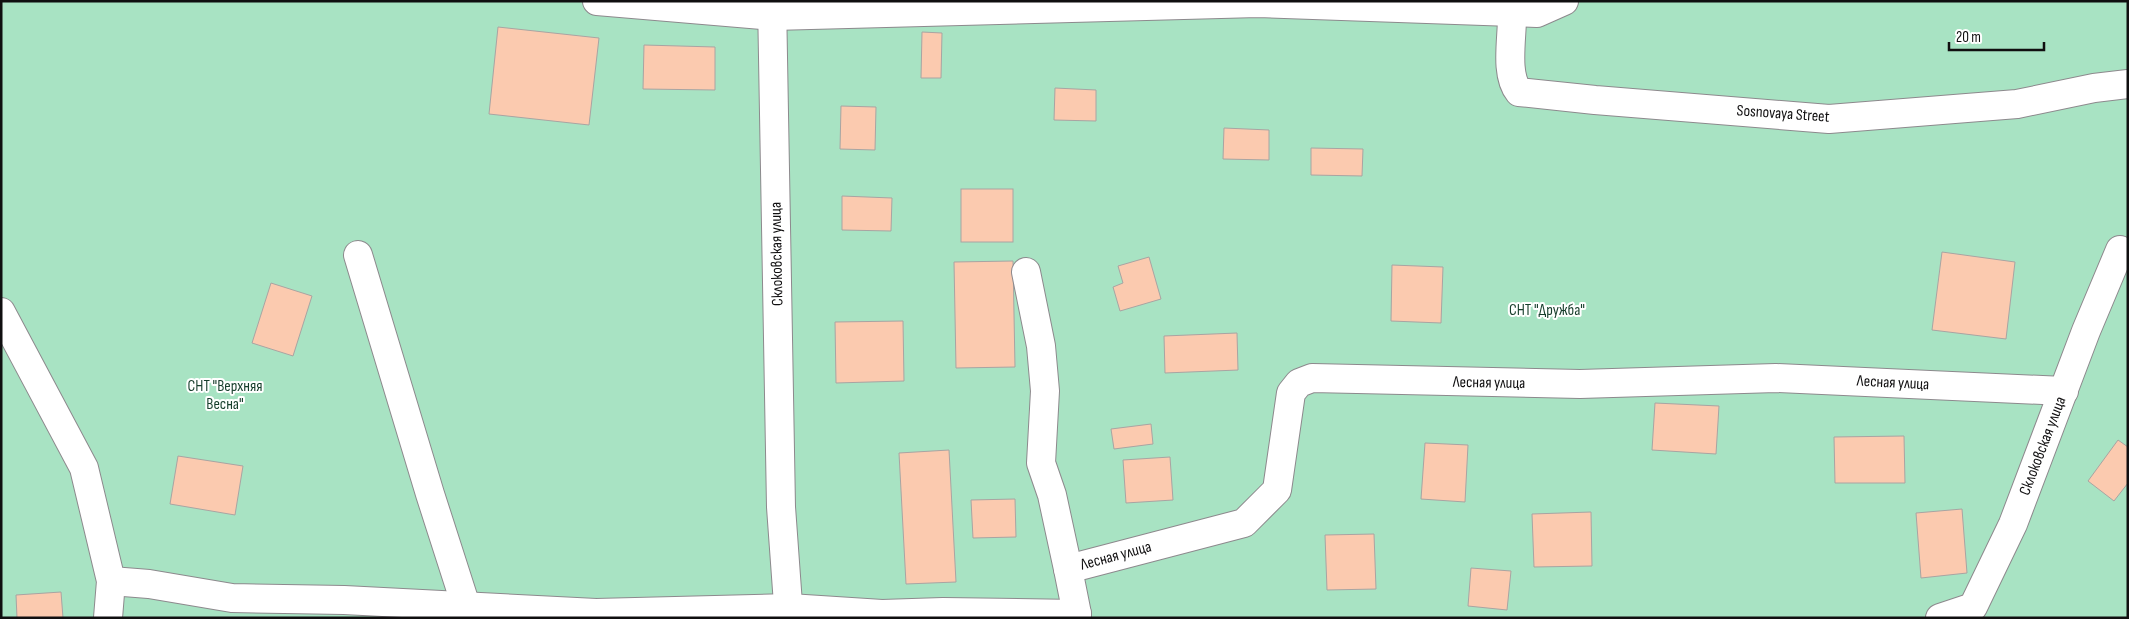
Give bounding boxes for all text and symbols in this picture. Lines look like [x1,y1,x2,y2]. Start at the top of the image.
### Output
scale bar [1949,20,2044,52]
text: 20 m [1956,28,1981,47]
street label: Sosnovaya Street [1736,101,1830,127]
street label: Склоковская улица [767,202,787,306]
park label: СНТ "Дружба" [1509,301,1585,320]
street label: Лесная улица [1855,372,1930,394]
street label: Лесная улица [1452,373,1525,393]
park label: СНТ "Верхняя Весна" [188,377,262,414]
street label: Склоковская улица [2016,394,2070,498]
street label: Лесная улица [1078,537,1154,575]

